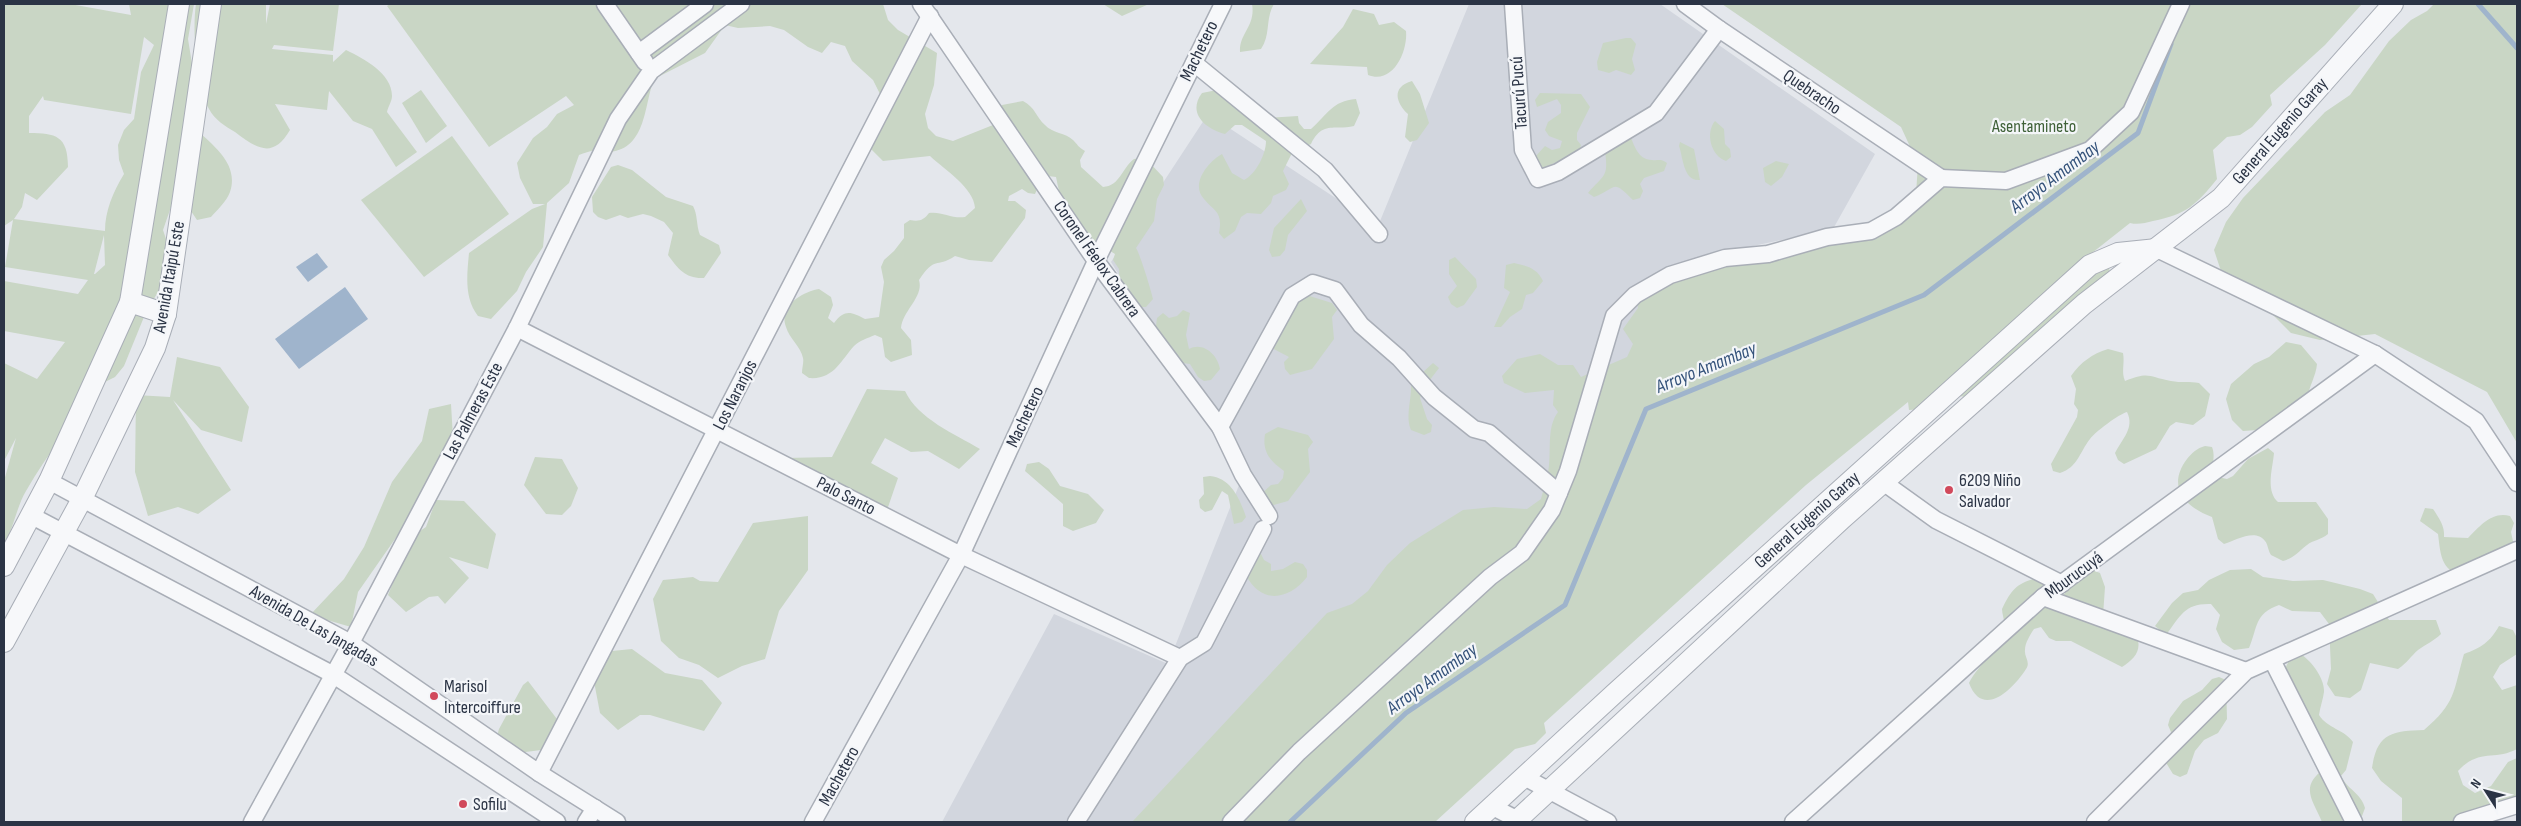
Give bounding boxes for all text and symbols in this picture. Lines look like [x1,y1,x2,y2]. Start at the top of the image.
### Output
street label: Machetero [1175,17,1223,85]
street label: Tacurú Pucú [1506,56,1532,130]
street label: Quebracho [1779,65,1845,119]
street label: General Eugenio Garay [2228,73,2332,189]
park label: Asentamineto [1991,116,2076,137]
water label: Arroyo Amambay [2005,135,2105,219]
street label: Coronel Féelox Cabrera [1049,197,1145,321]
street label: Avenida Itaipú Este [149,219,189,336]
water label: Arroyo Amambay [1651,337,1760,399]
street label: Los Naranjos [708,356,762,434]
street label: Las Palmeras Este [439,359,507,463]
street label: Machetero [1002,383,1048,451]
street label: General Eugenio Garay [1750,467,1864,573]
place label: 6209 Niño Salvador [1959,470,2021,512]
street label: Palo Santo [813,472,879,520]
marker: 6209 Niño Salvador [1943,484,1955,496]
street label: Mburucuyá [2041,547,2107,603]
street label: Avenida De Las Jangadas [245,580,382,671]
water label: Arroyo Amambay [1381,638,1482,720]
place label: Marisol Intercoiffure [444,676,521,718]
marker: Marisol Intercoiffure [428,690,440,702]
street label: Machetero [814,743,864,809]
north arrow [2461,766,2511,816]
text: N [2467,776,2485,792]
place label: Sofilu [473,794,507,815]
marker: Sofilu [457,798,469,810]

